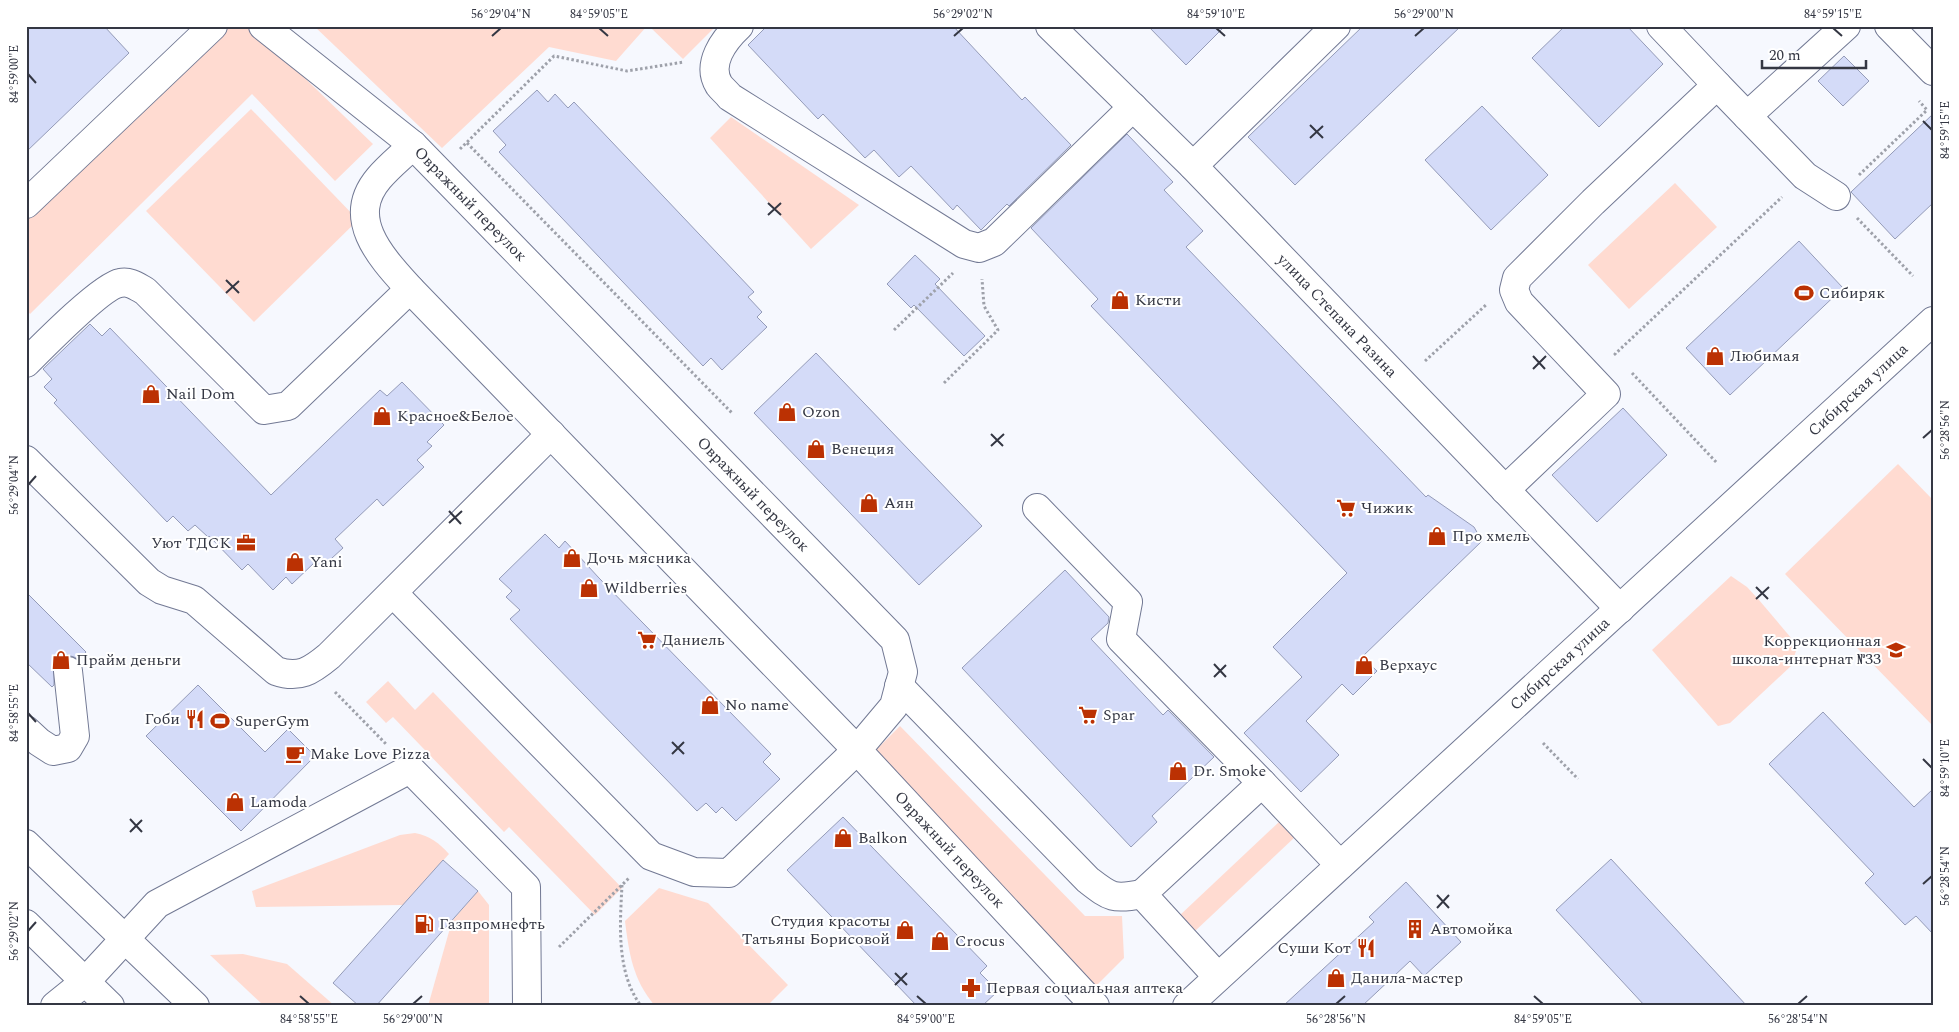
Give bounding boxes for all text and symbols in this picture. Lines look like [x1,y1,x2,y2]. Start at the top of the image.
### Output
text: 56°29'04"N [471,5,531,24]
text: 84°59'05"E [570,5,628,24]
text: 56°29'02"N [933,5,993,24]
text: 84°59'10"E [1187,5,1245,24]
text: 56°29'00"N [1394,5,1454,24]
text: 84°59'15"E [1804,5,1862,24]
scale bar [1762,38,1865,70]
text: 20 m [1769,44,1801,67]
text: 84°59'00"E [5,45,24,103]
text: 84°59'15"E [1936,101,1955,159]
street label: Овражный переулок [409,141,533,267]
street label: улица Степана Разина [1271,247,1403,383]
place label: Сибиряк [1819,281,1885,305]
sports icon: Сибиряк [1793,282,1815,304]
place label: Кисти [1135,288,1181,312]
shop icon: Кисти [1109,289,1131,311]
street label: Сибирская улица [1803,337,1914,442]
place label: Любимая [1730,344,1800,368]
shop icon: Любимая [1704,345,1726,367]
place label: Nail Dom [166,382,235,406]
shop icon: Nail Dom [140,383,162,405]
place label: Ozon [802,400,840,424]
text: 56°28'56"N [1936,400,1955,460]
shop icon: Ozon [776,401,798,423]
place label: Красное&Белое [397,404,514,428]
shop icon: Красное&Белое [371,405,393,427]
street label: Овражный переулок [691,431,815,558]
place label: Венеция [831,437,894,461]
shop icon: Венеция [805,438,827,460]
text: 56°29'04"N [5,455,24,515]
place label: Аян [884,491,914,515]
shop icon: Аян [858,492,880,514]
place label: Чижик [1361,496,1413,520]
supermarket icon: Чижик [1335,497,1357,519]
place label: Про хмель [1452,524,1530,548]
shop icon: Про хмель [1426,525,1448,547]
place label: Уют ТДСК [151,531,231,555]
office icon: Уют ТДСК [235,532,257,554]
place label: Дочь мясника [587,546,691,570]
shop icon: Дочь мясника [561,547,583,569]
place label: Yani [310,550,342,574]
shop icon: Yani [284,551,306,573]
place label: Wildberries [604,576,687,600]
shop icon: Wildberries [578,577,600,599]
street label: Сибирская улица [1504,611,1615,716]
place label: Даниель [662,628,725,652]
supermarket icon: Даниель [636,629,658,651]
place label: Коррекционная школа-интернат №33 [1732,629,1881,671]
school or university icon: Коррекционная школа-интернат №33 [1885,639,1907,661]
place label: Прайм деньги [76,648,181,672]
shop icon: Прайм деньги [50,649,72,671]
place label: Верхаус [1379,653,1437,677]
shop icon: Верхаус [1353,654,1375,676]
text: 84°58'55"E [5,684,24,742]
place label: No name [725,693,789,717]
shop icon: No name [699,694,721,716]
place label: Spar [1103,703,1135,727]
supermarket icon: Spar [1077,704,1099,726]
place label: Гоби [144,707,180,731]
restaurant icon: Гоби [184,708,206,730]
place label: SuperGym [235,709,310,733]
sports icon: SuperGym [209,710,231,732]
text: 84°59'10"E [1936,739,1955,797]
place label: Make Love Pizza [310,742,430,766]
cafe icon: Make Love Pizza [284,743,306,765]
place label: Dr. Smoke [1193,759,1266,783]
shop icon: Dr. Smoke [1167,760,1189,782]
street label: Овражный переулок [889,785,1011,914]
place label: Lamoda [250,790,307,814]
shop icon: Lamoda [224,791,246,813]
place label: Balkon [858,826,908,850]
shop icon: Balkon [832,827,854,849]
text: 56°28'54"N [1936,846,1955,906]
text: 56°29'02"N [5,901,24,961]
place label: Студия красоты Татьяны Борисовой [742,909,890,951]
place label: Газпромнефть [439,912,545,936]
fuel station icon: Газпромнефть [413,913,435,935]
place label: Автомойка [1430,917,1513,941]
building icon: Автомойка [1404,918,1426,940]
shop icon: Студия красоты Татьяны Борисовой [894,919,916,941]
place label: Crocus [955,929,1005,953]
shop icon: Crocus [929,930,951,952]
place label: Суши Кот [1278,936,1351,960]
restaurant icon: Суши Кот [1355,937,1377,959]
place label: Данила-мастер [1351,966,1463,990]
shop icon: Данила-мастер [1325,967,1347,989]
place label: Первая социальная аптека [986,976,1183,1000]
pharmacy icon: Первая социальная аптека [960,977,982,999]
text: 84°58'55"E [280,1010,338,1029]
text: 56°29'00"N [383,1010,443,1029]
text: 84°59'00"E [897,1010,955,1029]
text: 56°28'56"N [1306,1010,1366,1029]
text: 84°59'05"E [1514,1010,1572,1029]
text: 56°28'54"N [1768,1010,1828,1029]

